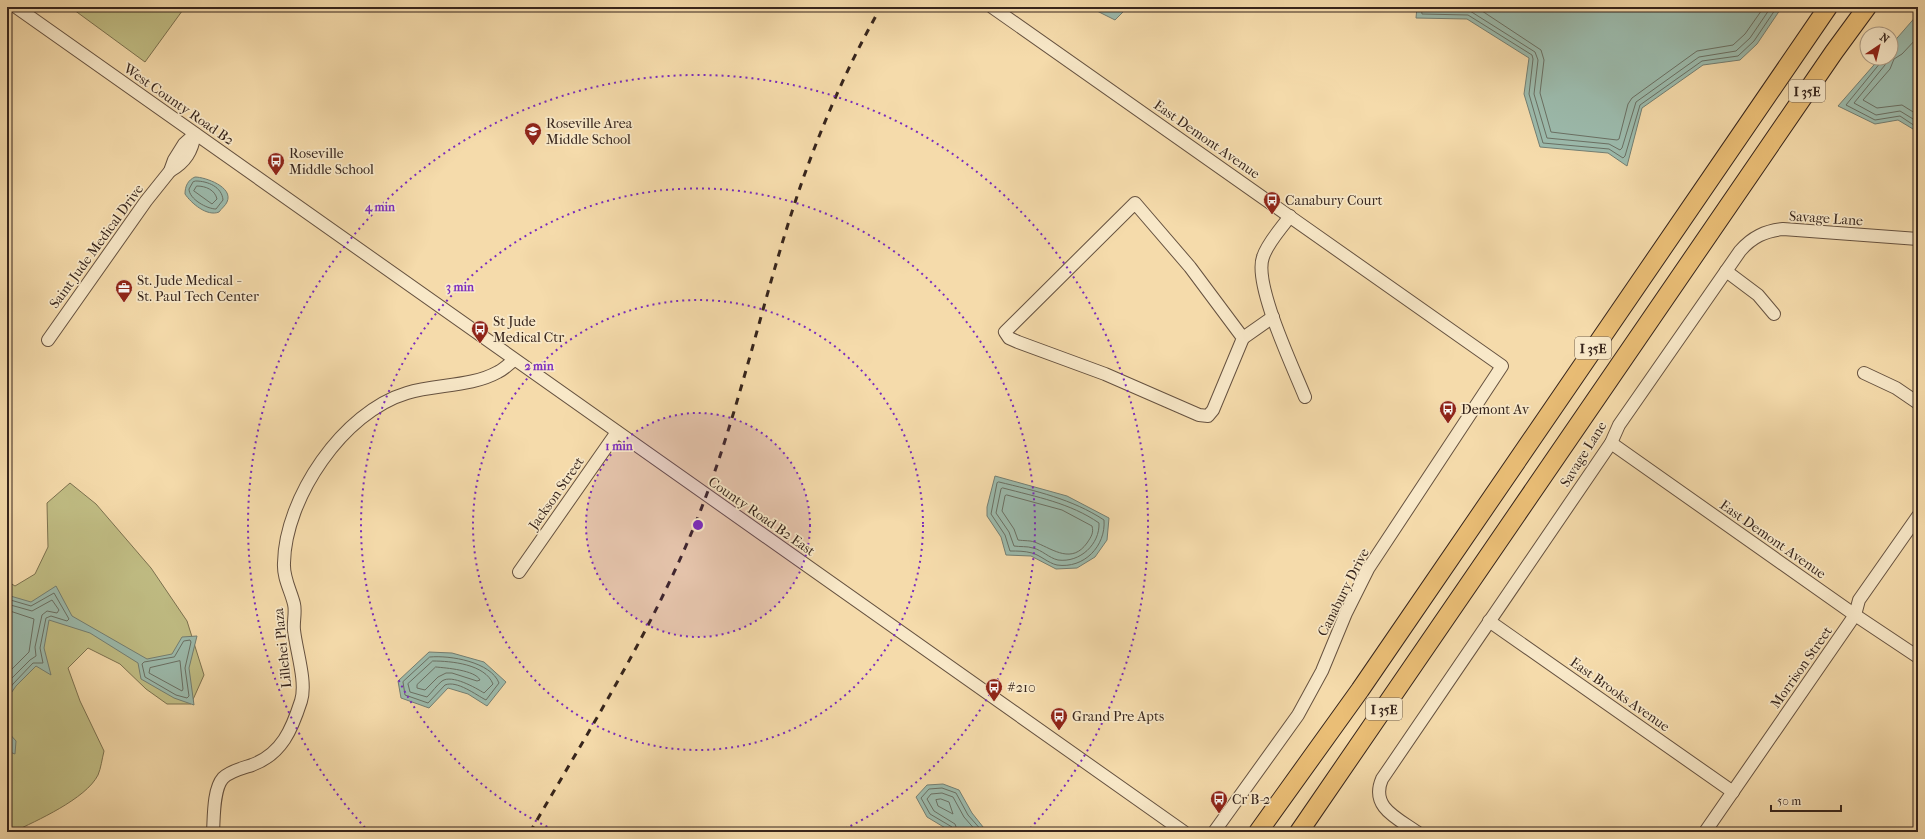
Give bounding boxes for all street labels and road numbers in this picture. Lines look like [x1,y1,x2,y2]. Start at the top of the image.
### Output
street label: West County Road B2 [119,59,237,149]
road number: I 35E [1789,80,1825,102]
street label: East Demont Avenue [1150,96,1263,182]
street label: Saint Jude Medical Drive [46,181,147,312]
street label: Savage Lane [1788,207,1864,230]
road number: I 35E [1575,337,1611,359]
street label: Savage Lane [1557,418,1610,490]
street label: Jackson Street [525,454,588,534]
street label: County Road B2 East [705,473,818,560]
street label: East Demont Avenue [1716,496,1829,582]
street label: Canabury Drive [1314,545,1373,639]
street label: Lillehei Plaza [270,607,295,689]
street label: Morrison Street [1767,623,1836,711]
street label: East Brooks Avenue [1567,654,1673,735]
road number: I 35E [1366,698,1402,720]

